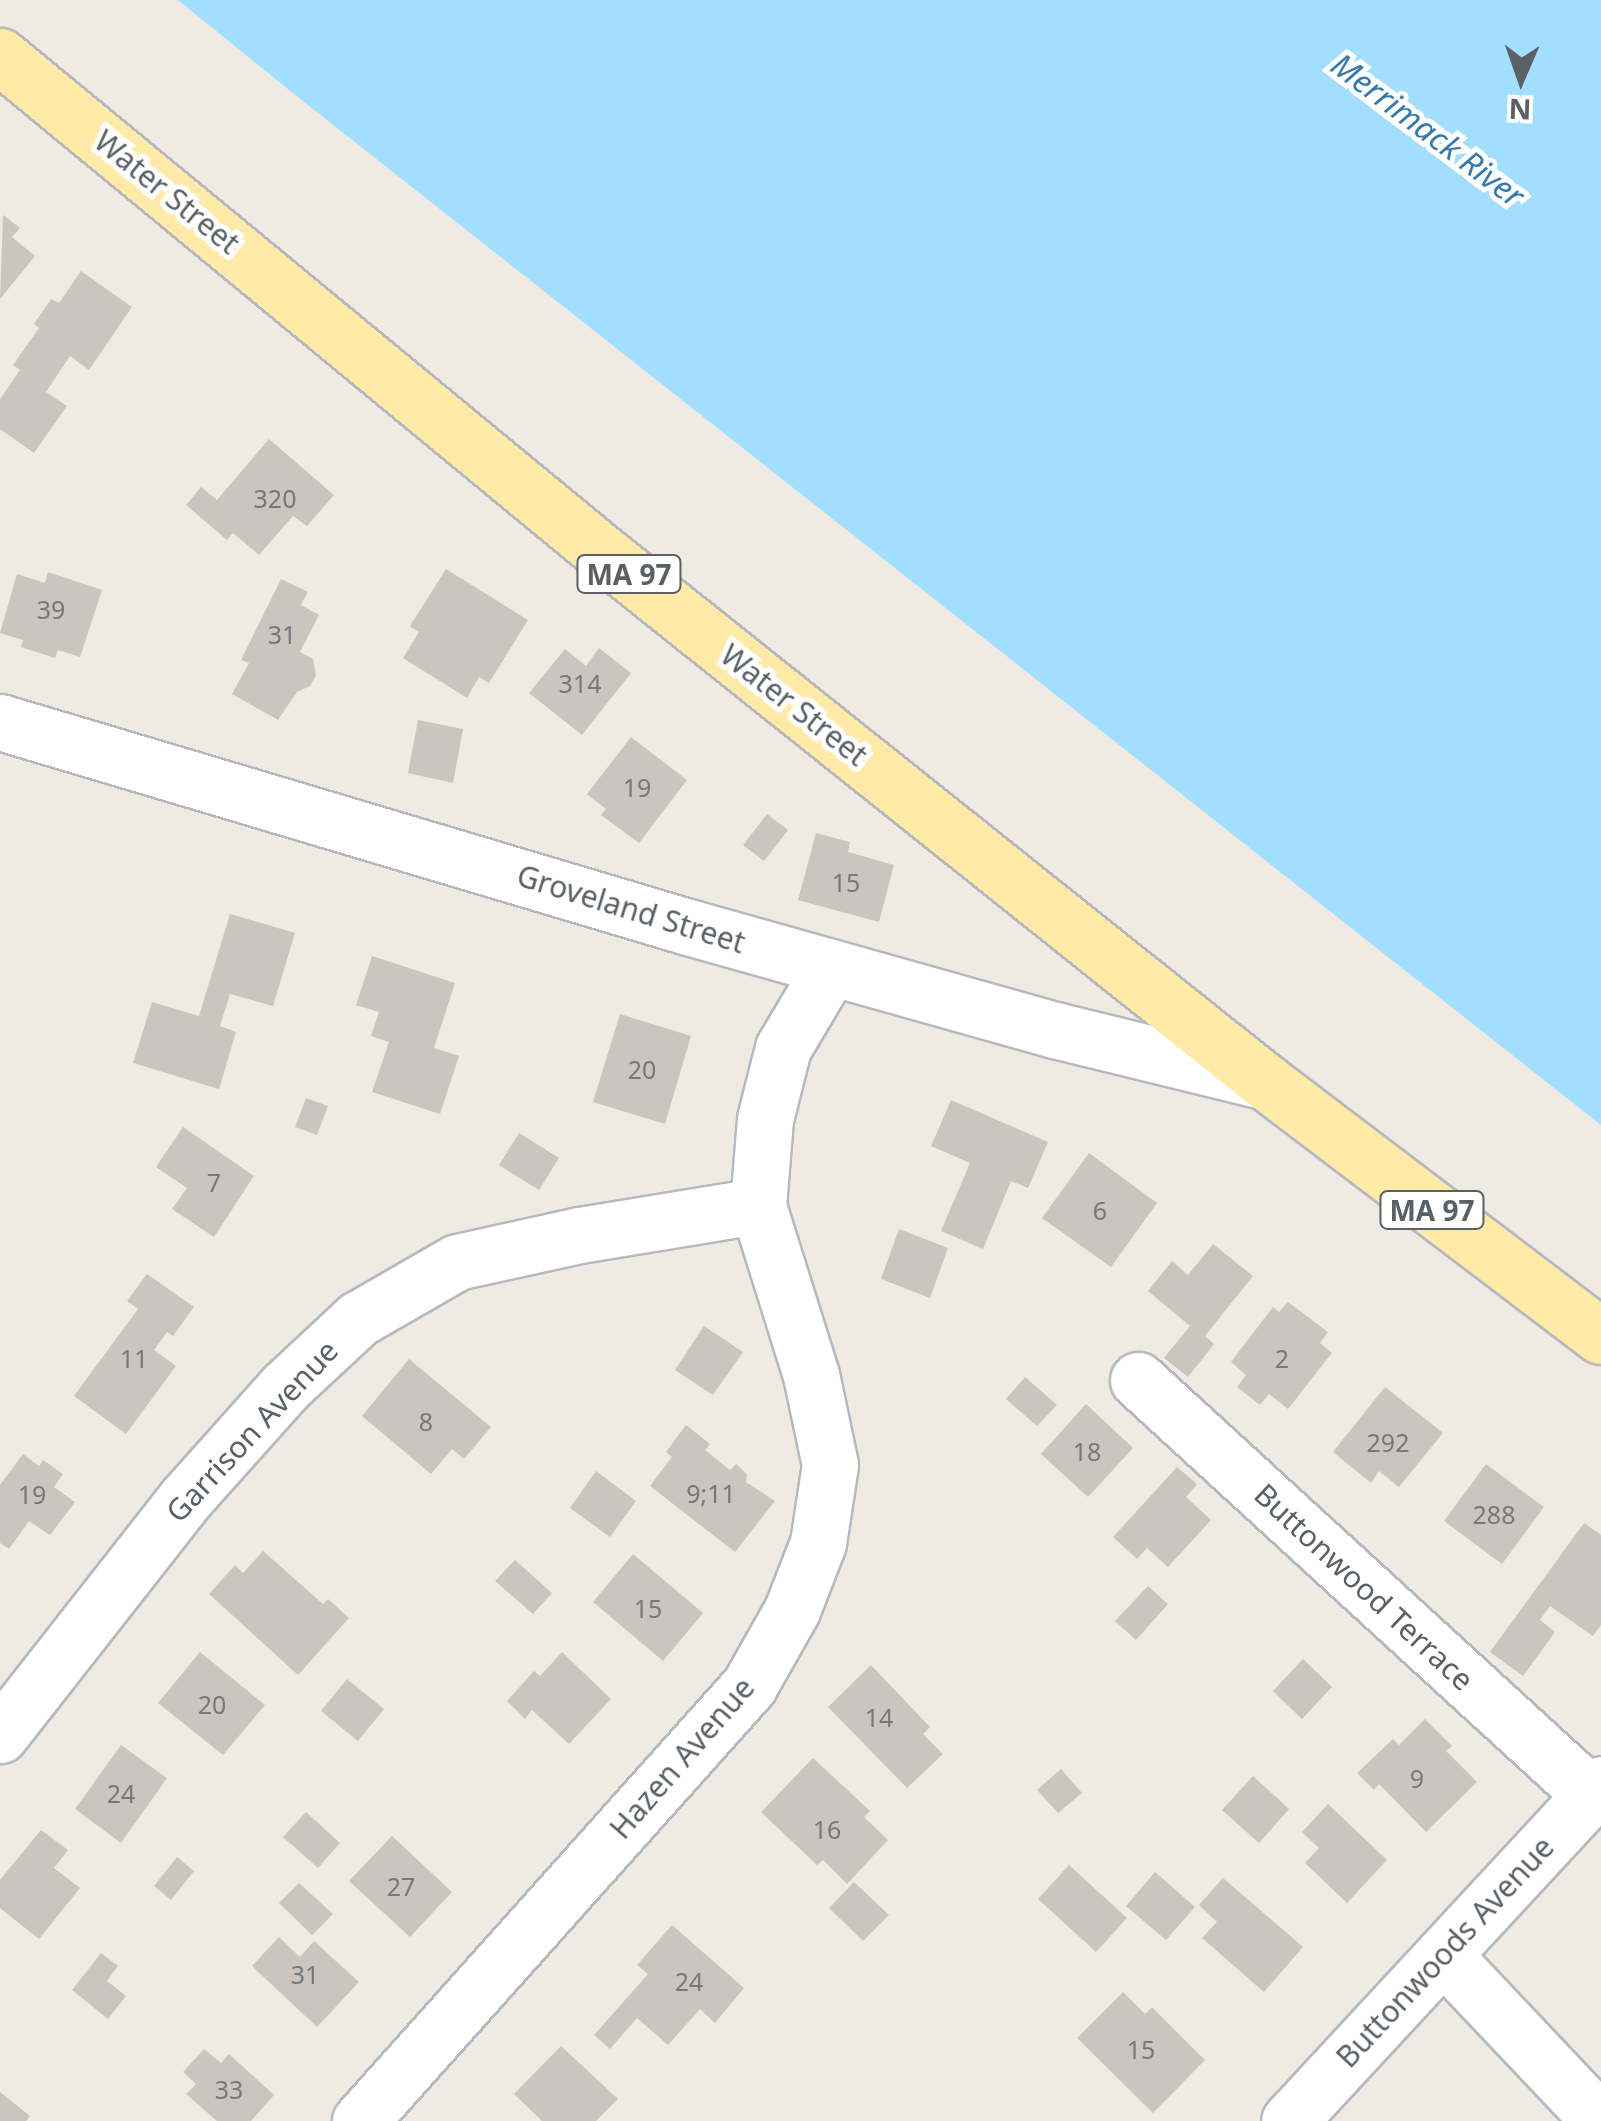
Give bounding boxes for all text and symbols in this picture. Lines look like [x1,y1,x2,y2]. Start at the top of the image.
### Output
north arrow [1471,30,1571,130]
water label: Merrimack River [1324,45,1532,215]
text: N [1508,91,1532,129]
street label: Water Street [87,123,247,261]
house number: 320 [254,483,296,513]
road number: MA 97 [574,551,684,597]
house number: 39 [37,594,65,624]
house number: 31 [268,619,296,649]
street label: Water Street [714,637,874,773]
house number: 314 [559,668,601,698]
house number: 19 [623,772,651,802]
street label: Groveland Street [513,857,749,961]
house number: 15 [832,867,860,897]
house number: 20 [628,1054,656,1084]
house number: 7 [207,1167,221,1197]
road number: MA 97 [1377,1187,1487,1233]
house number: 6 [1093,1195,1107,1225]
street label: Garrison Avenue [159,1333,345,1529]
house number: 11 [120,1343,148,1373]
house number: 2 [1275,1343,1289,1373]
house number: 8 [419,1406,433,1436]
house number: 292 [1367,1427,1409,1457]
house number: 18 [1073,1436,1101,1466]
street label: Buttonwood Terrace [1247,1476,1481,1698]
house number: 9;11 [686,1478,736,1508]
house number: 19 [18,1479,46,1509]
house number: 288 [1473,1499,1515,1529]
house number: 15 [634,1593,662,1623]
street label: Hazen Avenue [602,1670,762,1846]
house number: 20 [198,1689,226,1719]
house number: 14 [865,1702,893,1732]
house number: 9 [1410,1763,1424,1793]
house number: 24 [107,1778,135,1808]
house number: 16 [813,1814,841,1844]
street label: Buttonwoods Avenue [1329,1829,1561,2075]
house number: 27 [387,1871,415,1901]
house number: 31 [291,1959,319,1989]
house number: 24 [675,1966,703,1996]
house number: 15 [1127,2034,1155,2064]
house number: 33 [215,2074,243,2104]

